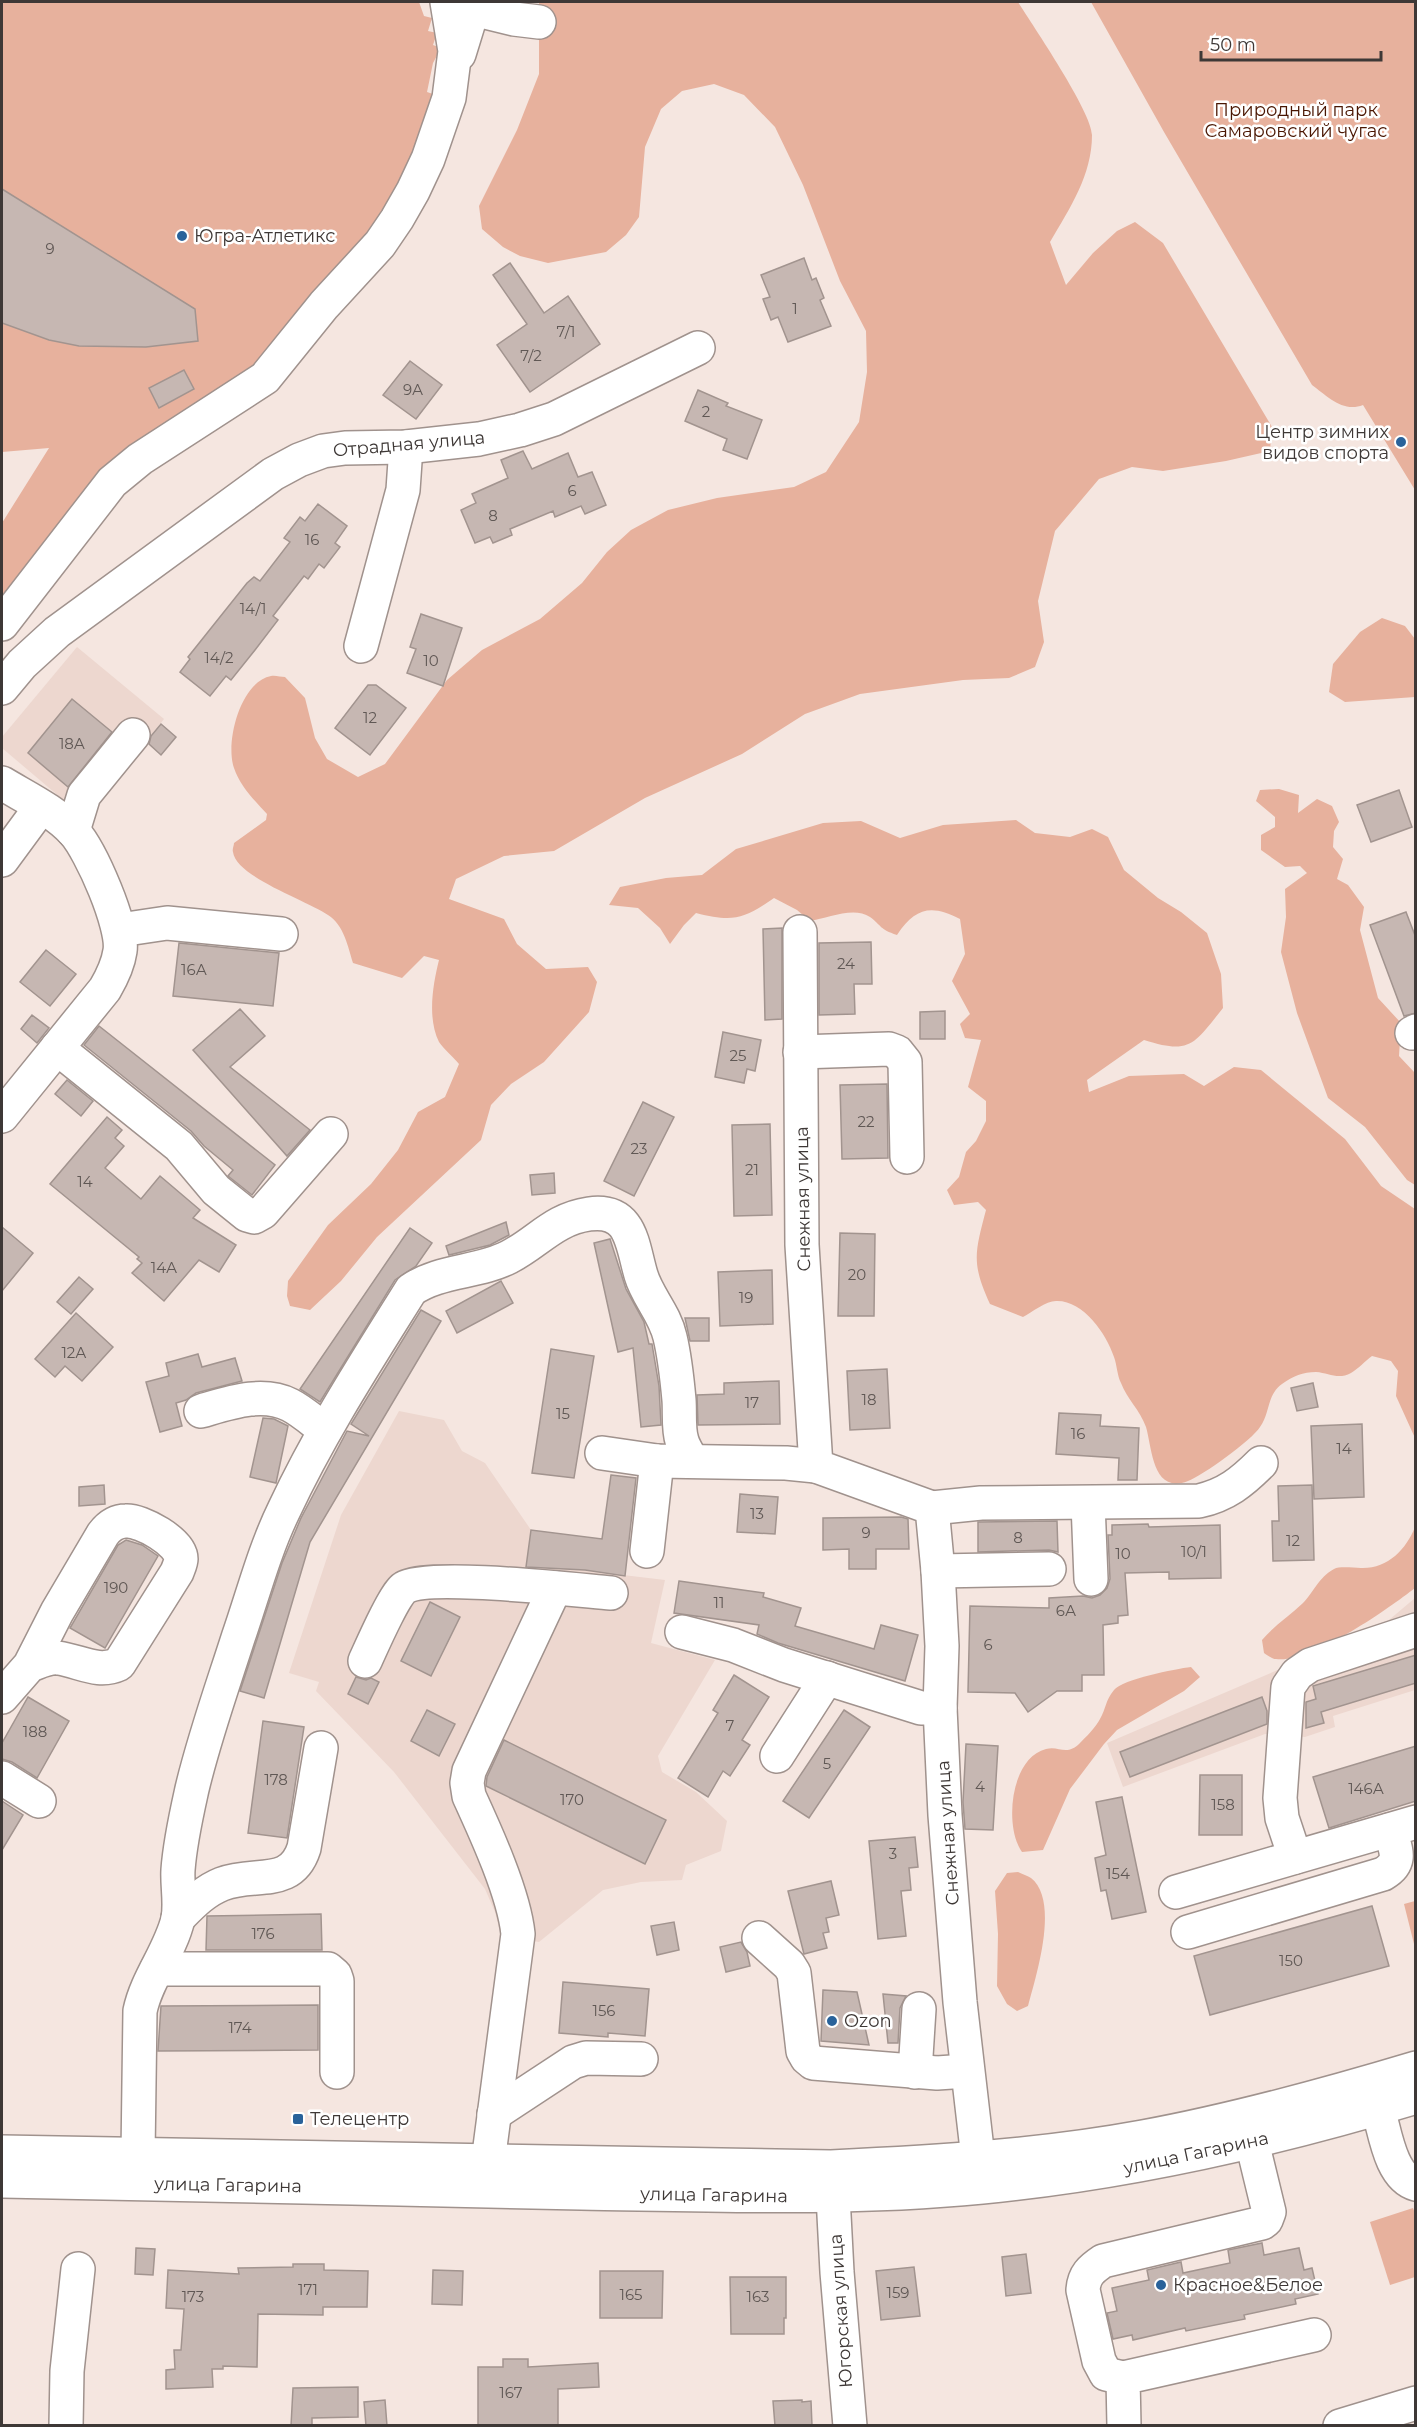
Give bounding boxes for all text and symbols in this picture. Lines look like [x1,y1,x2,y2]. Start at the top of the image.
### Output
scale bar [1201,24,1381,62]
text: 50 m [1210,34,1256,56]
park label: Природный парк Самаровский чугас [1205,99,1387,142]
place label: Югра-Атлетикс [194,225,335,247]
marker: Югра-Атлетикс [175,229,189,243]
house number: 9 [45,239,55,258]
house number: 1 [792,299,798,318]
house number: 7/1 [556,322,576,341]
house number: 7/2 [520,346,542,365]
house number: 9А [403,380,423,399]
house number: 2 [702,402,710,421]
place label: Центр зимних видов спорта [1255,421,1390,464]
street label: Отрадная улица [332,426,486,462]
marker: Центр зимних видов спорта [1394,435,1408,449]
house number: 6 [567,481,577,500]
house number: 8 [488,506,498,525]
house number: 16 [305,530,319,549]
house number: 14/1 [240,599,266,618]
house number: 14/2 [204,648,234,667]
house number: 10 [423,651,439,670]
house number: 12 [363,708,377,727]
house number: 18А [59,734,85,753]
house number: 24 [837,954,855,973]
house number: 16А [181,960,207,979]
house number: 25 [729,1046,747,1065]
house number: 22 [857,1112,875,1131]
street label: Снежная улица [791,1126,815,1272]
house number: 23 [631,1139,647,1158]
house number: 21 [745,1160,759,1179]
house number: 14 [77,1172,93,1191]
house number: 14А [151,1258,177,1277]
house number: 20 [848,1265,866,1284]
house number: 19 [739,1288,753,1307]
house number: 12А [61,1343,87,1362]
house number: 18 [862,1390,877,1409]
house number: 17 [745,1393,759,1412]
house number: 15 [556,1404,570,1423]
house number: 16 [1071,1424,1085,1443]
house number: 14 [1336,1439,1352,1458]
house number: 13 [750,1504,764,1523]
house number: 9 [861,1523,871,1542]
house number: 8 [1013,1528,1023,1547]
house number: 12 [1286,1531,1300,1550]
house number: 10/1 [1181,1542,1207,1561]
house number: 10 [1115,1544,1131,1563]
house number: 190 [104,1578,128,1597]
house number: 11 [714,1593,724,1612]
house number: 6А [1056,1601,1076,1620]
house number: 6 [983,1635,993,1654]
house number: 7 [726,1716,735,1735]
house number: 188 [23,1722,47,1741]
house number: 5 [823,1754,831,1773]
street label: Снежная улица [932,1760,964,1906]
house number: 178 [264,1770,288,1789]
house number: 4 [975,1777,985,1796]
house number: 146А [1348,1779,1384,1798]
house number: 170 [560,1790,584,1809]
house number: 158 [1211,1795,1235,1814]
house number: 3 [889,1844,897,1863]
house number: 154 [1106,1864,1130,1883]
house number: 176 [251,1924,275,1943]
house number: 150 [1279,1951,1303,1970]
house number: 156 [592,2001,616,2020]
place label: Ozon [844,2010,892,2032]
marker: Ozon [825,2014,839,2028]
house number: 174 [228,2018,252,2037]
place label: Телецентр [310,2108,409,2130]
marker: Телецентр [291,2112,305,2126]
street label: улица Гагарина [1121,2127,1270,2179]
street label: улица Гагарина [153,2173,302,2197]
street label: улица Гагарина [639,2183,788,2207]
street label: Югорская улица [825,2233,857,2389]
place label: Красное&Белое [1173,2274,1323,2296]
marker: Красное&Белое [1154,2278,1168,2292]
house number: 171 [298,2280,318,2299]
house number: 159 [886,2283,910,2302]
house number: 165 [619,2285,643,2304]
house number: 173 [182,2287,204,2306]
house number: 163 [746,2287,770,2306]
house number: 167 [499,2383,523,2402]

